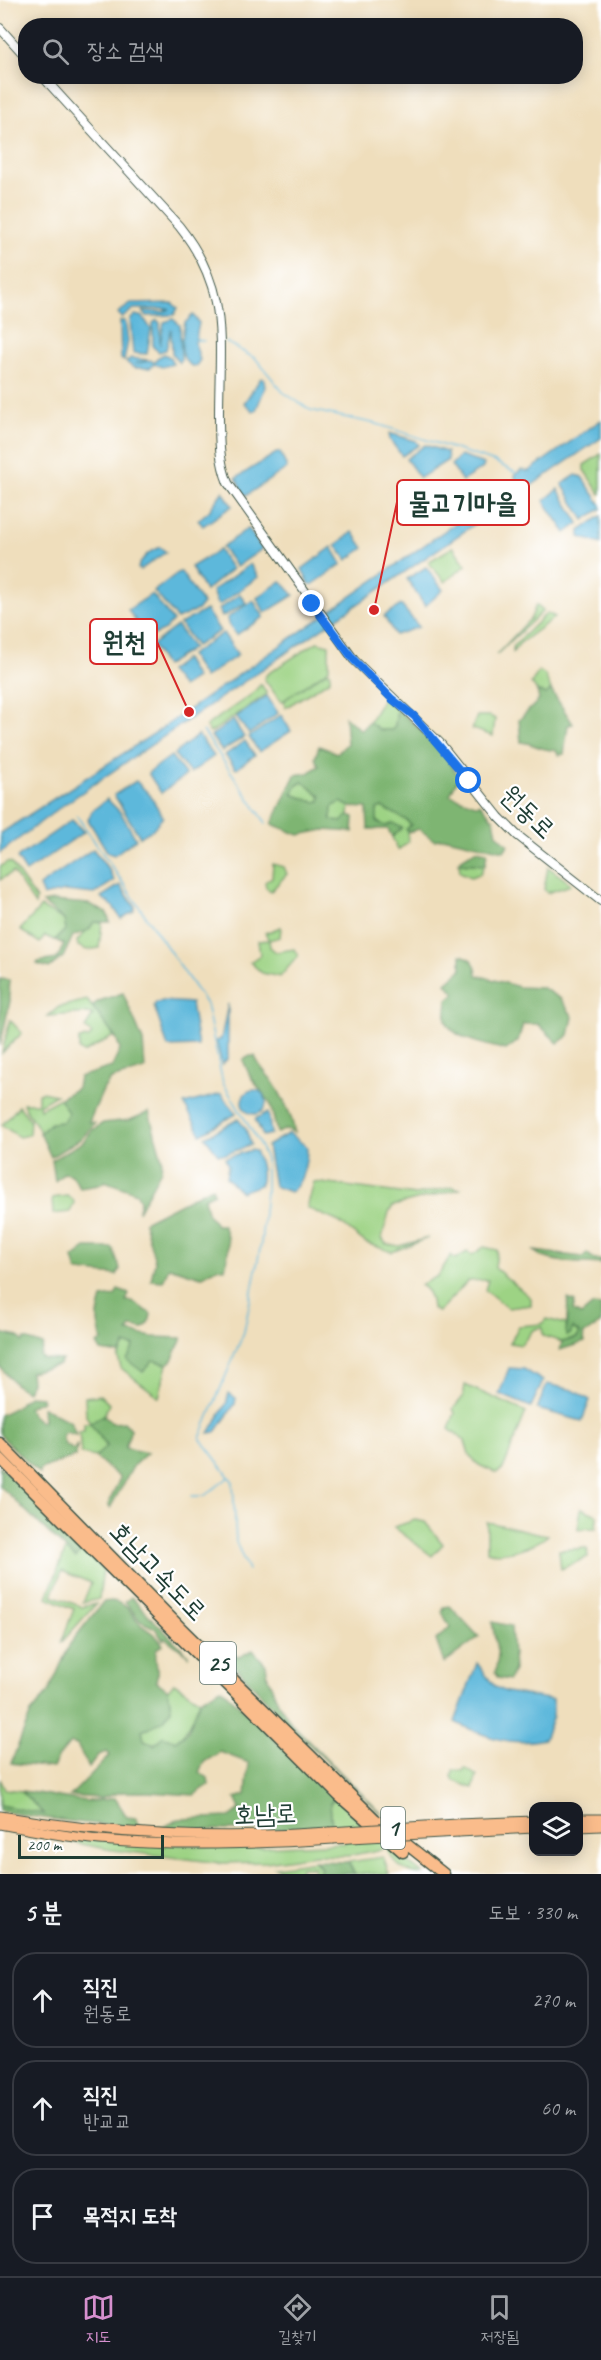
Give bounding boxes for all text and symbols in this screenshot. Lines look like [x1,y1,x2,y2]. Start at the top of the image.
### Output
search box [18,18,583,84]
icon: search [39,35,72,68]
text: 장소 검색 [87,37,163,65]
callout: 물고기마을 [397,480,529,525]
text: 물고기마을 [409,486,517,520]
route end [298,590,324,616]
callout: 원천 [90,619,157,664]
text: 원천 [102,625,146,659]
route start [455,767,481,793]
street label: 원동로 [494,778,562,846]
street label: 호남고속도로 [103,1514,213,1628]
road number: 25 [200,1642,236,1684]
street label: 호남로 [233,1796,297,1832]
map controls [529,1802,583,1856]
button: layers [529,1802,583,1856]
road number: 1 [381,1807,405,1849]
scale bar [18,1832,164,1860]
text: 200 m [27,1835,61,1855]
text: 5 분 [24,1896,63,1929]
text: 도보 · 330 m [488,1900,577,1925]
text: 직진 [83,1973,118,2001]
icon: ahead [26,1984,59,2017]
text: 270 m [532,1988,575,2013]
text: 원동로 [83,2001,131,2026]
text: 직진 [83,2081,118,2109]
icon: ahead [26,2092,59,2125]
text: 60 m [541,2096,575,2121]
text: 반교교 [83,2109,131,2134]
icon: arrive [26,2200,59,2233]
text: 목적지 도착 [83,2202,177,2230]
tab: 지도 [82,2291,115,2347]
tab: 길찾기 [278,2291,317,2347]
tab: 저장됨 [481,2291,519,2347]

